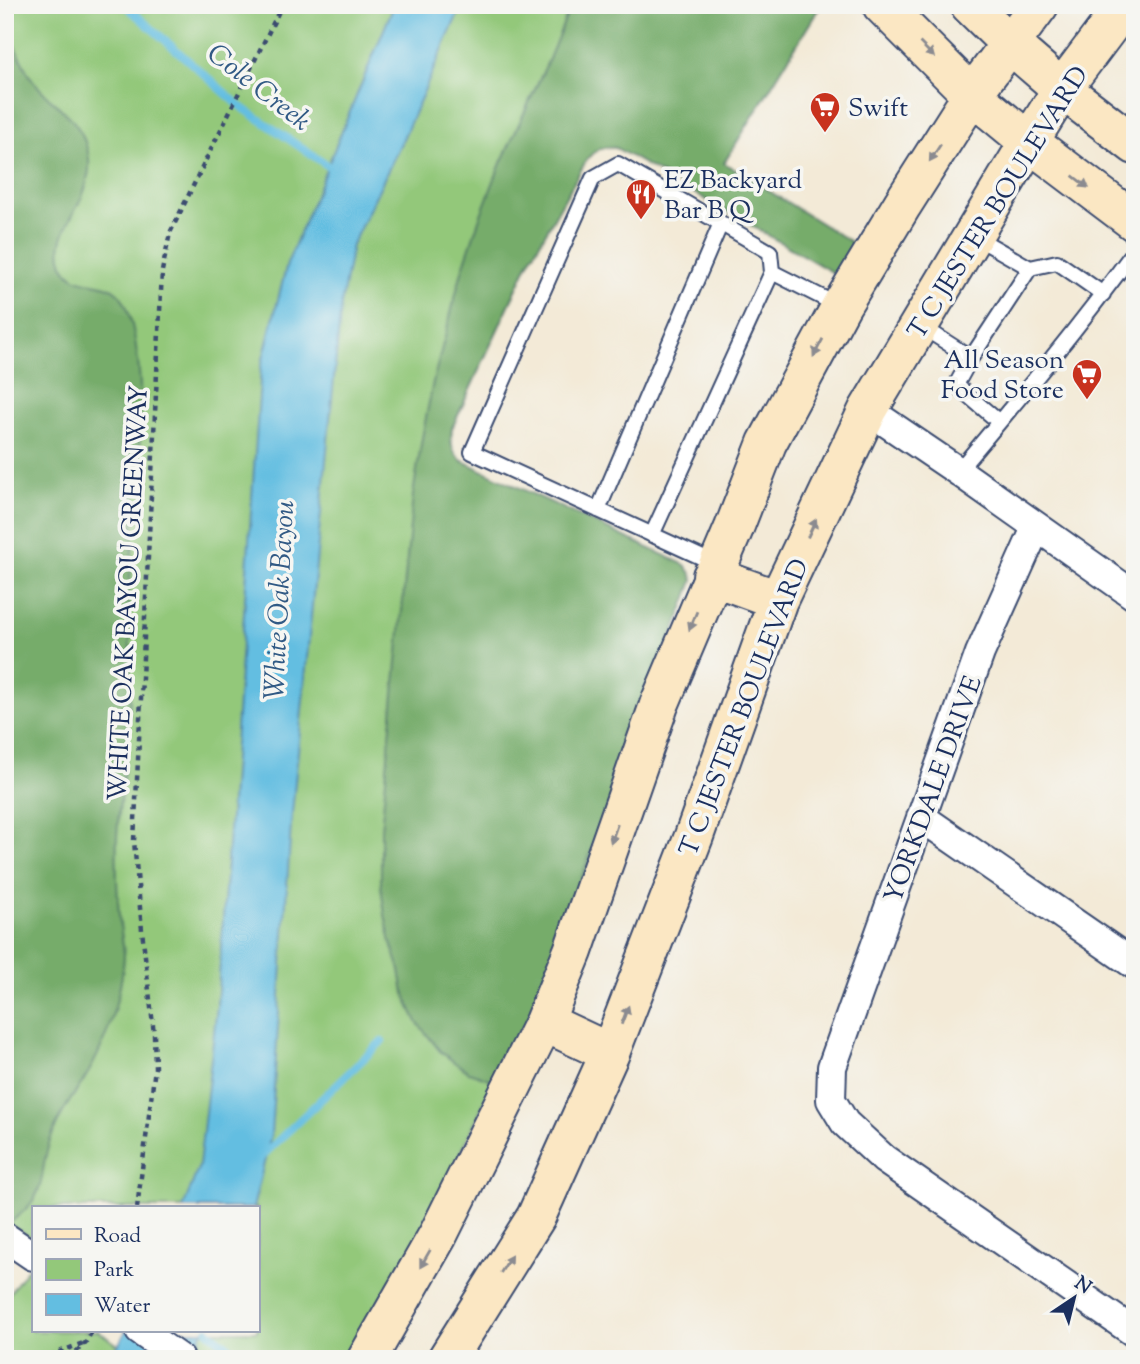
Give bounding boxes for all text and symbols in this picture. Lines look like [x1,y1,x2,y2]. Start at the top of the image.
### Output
water label: Cole Creek [198,35,319,142]
one-way arrow [918,42,935,59]
street label: T C JESTER BOULEVARD [900,60,1099,347]
supermarket icon: Swift [808,90,842,134]
place label: Swift [848,91,908,128]
one-way arrow [929,143,942,162]
place label: EZ Backyard Bar B Q [664,163,803,230]
one-way arrow [1072,175,1090,190]
restaurant icon: EZ Backyard Bar B Q [624,177,658,221]
one-way arrow [813,338,824,358]
place label: All Season Food Store [941,343,1064,410]
supermarket icon: All Season Food Store [1070,357,1104,401]
street label: WHITE OAK BAYOU GREENWAY [100,384,159,802]
water label: White Oak Bayou [256,499,306,701]
one-way arrow [806,518,818,538]
street label: T C JESTER BOULEVARD [671,554,819,862]
one-way arrow [688,611,699,632]
street label: YORKDALE DRIVE [876,671,993,909]
one-way arrow [608,824,619,845]
one-way arrow [619,1004,630,1025]
legend [32,1206,259,1332]
text: Road [94,1222,141,1252]
one-way arrow [418,1249,431,1268]
one-way arrow [500,1254,513,1274]
text: Park [94,1256,135,1286]
north arrow [1038,1262,1108,1332]
text: N [1068,1271,1096,1302]
text: Water [94,1292,151,1322]

